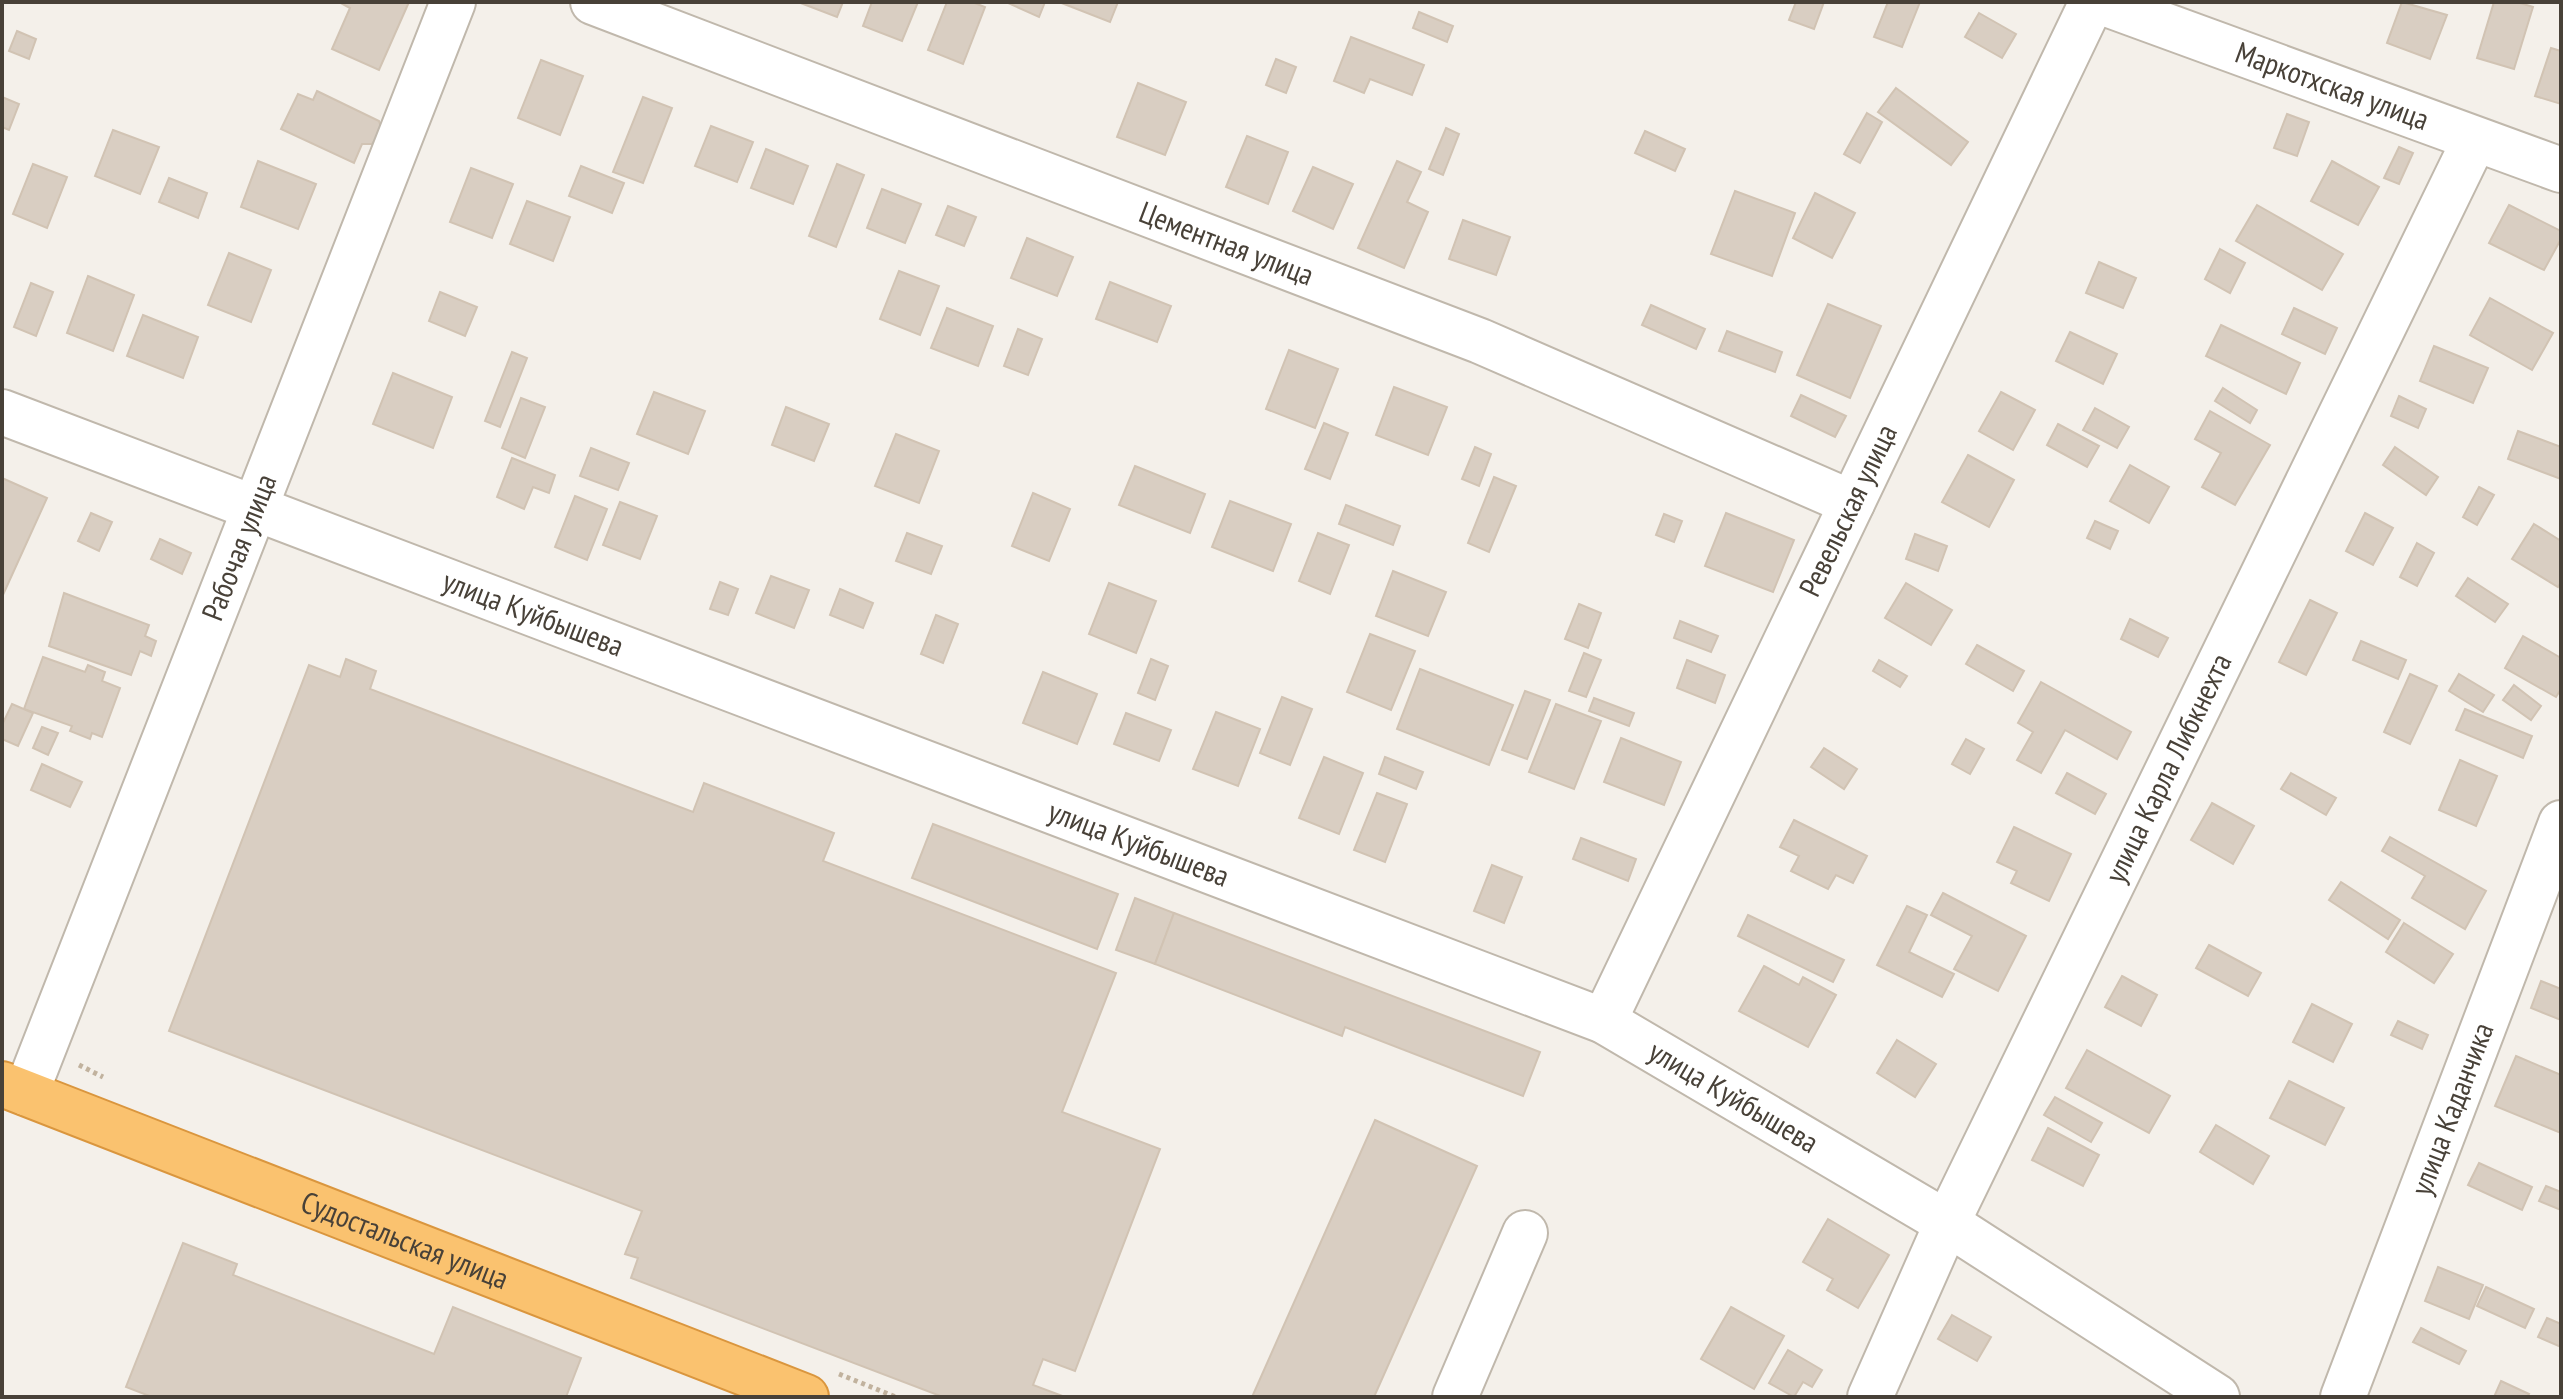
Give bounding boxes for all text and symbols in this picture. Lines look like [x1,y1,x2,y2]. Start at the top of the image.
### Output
street label: Маркотхская улица [2230,32,2435,138]
street label: Цементная улица [1134,192,1320,294]
street label: Ревельская улица [1789,418,1905,602]
street label: Рабочая улица [192,468,284,626]
street label: улица Куйбышева [438,560,629,664]
street label: улица Карла Либкнехта [2095,647,2239,889]
street label: улица Куйбышева [1043,791,1235,895]
street label: улица Каданчика [2400,1017,2501,1200]
street label: улица Куйбышева [1642,1031,1826,1161]
street label: Судостальская улица [296,1181,514,1297]

